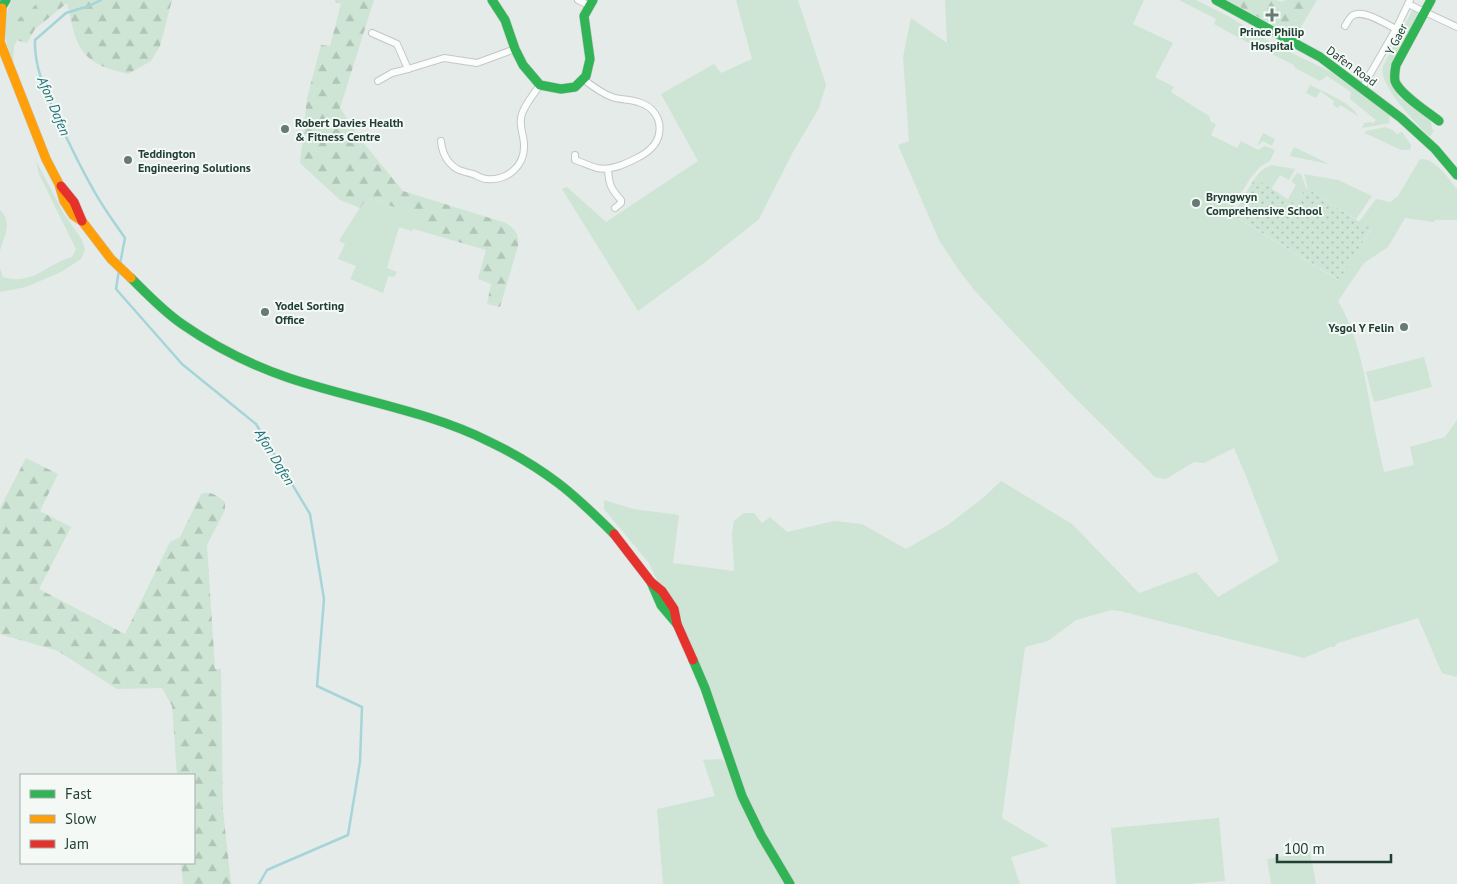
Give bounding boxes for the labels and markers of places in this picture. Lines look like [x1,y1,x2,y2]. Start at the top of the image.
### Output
marker: Prince Philip Hospital [1265,8,1279,22]
place label: Prince Philip Hospital [1240,24,1305,53]
place label: Robert Davies Health & Fitness Centre [295,115,403,144]
marker: Robert Davies Health & Fitness Centre [279,123,291,135]
place label: Teddington Engineering Solutions [138,146,251,175]
marker: Teddington Engineering Solutions [122,154,134,166]
place label: Bryngwyn Comprehensive School [1206,189,1322,218]
marker: Bryngwyn Comprehensive School [1190,197,1202,209]
place label: Yodel Sorting Office [274,298,344,327]
marker: Yodel Sorting Office [259,306,271,318]
place label: Ysgol Y Felin [1327,320,1394,335]
marker: Ysgol Y Felin [1398,321,1410,333]

